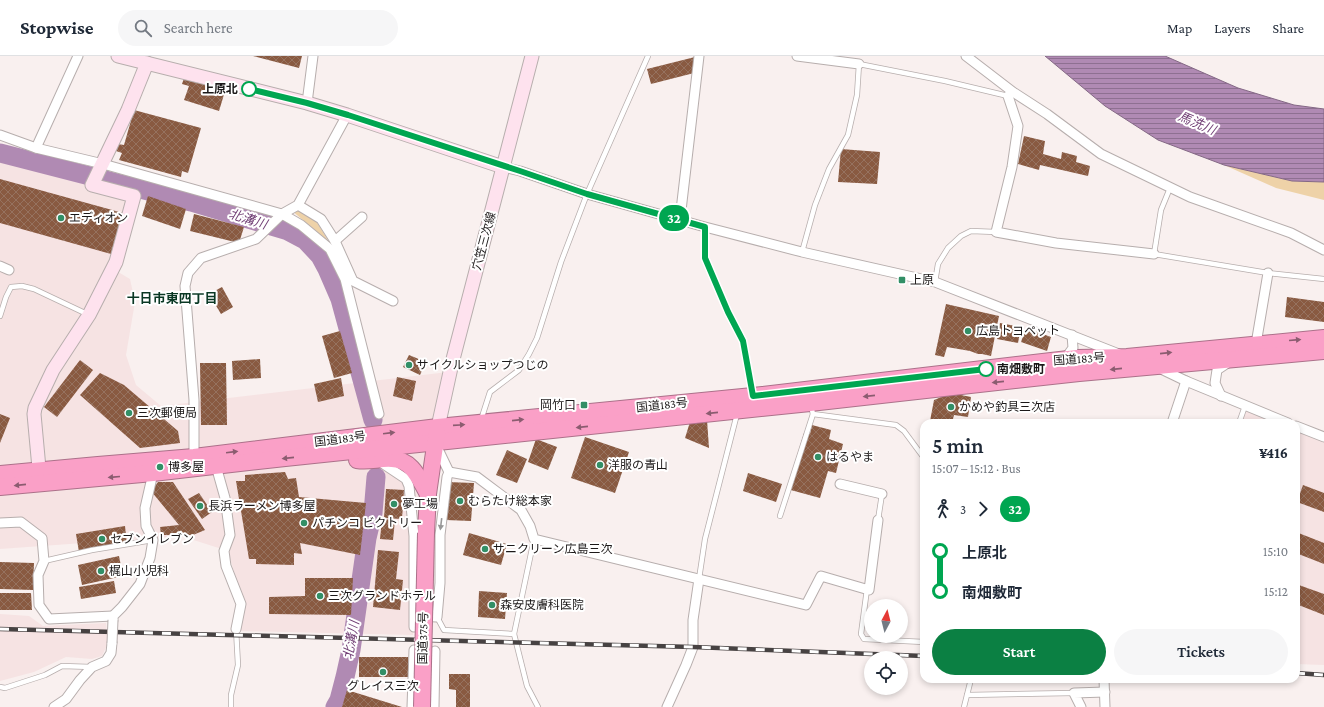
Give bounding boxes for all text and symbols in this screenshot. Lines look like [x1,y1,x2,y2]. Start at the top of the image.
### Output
search box [118,10,398,46]
text: Stopwise [20,17,94,38]
icon: search [132,17,154,39]
text: Search here [164,20,233,36]
text: Map [1167,20,1192,36]
text: Layers [1214,20,1251,36]
text: Share [1273,20,1304,36]
marker: 上原北 [241,81,257,97]
place label: 上原北 [202,82,238,96]
water label: 馬洗川 [1176,108,1220,138]
line badge: 32 [656,205,692,231]
water label: 北溝川 [227,206,271,232]
street label: 穴笠三次線 [469,210,499,272]
text: 32 [667,210,681,226]
place label: エディオン [69,211,128,225]
marker: エディオン [56,213,66,223]
place label: 上原 [910,273,934,287]
marker: 上原 [897,275,907,285]
district label: 十日市東四丁目 [126,291,218,306]
place label: 広島トヨペット [976,324,1060,338]
marker: 広島トヨペット [963,326,973,336]
one-way arrow [1289,337,1301,344]
street label: 国道183号 [1053,350,1105,368]
one-way arrow [1160,350,1172,356]
place label: サイクルショップつじの [417,358,548,372]
marker: サイクルショップつじの [404,360,414,370]
marker: 南畑敷町 [978,361,994,377]
place label: 南畑敷町 [997,362,1045,376]
one-way arrow [1110,366,1122,372]
one-way arrow [992,379,1004,385]
one-way arrow [863,393,875,400]
street label: 国道183号 [635,395,689,415]
place label: 岡竹口 [540,398,576,412]
marker: 岡竹口 [579,400,589,410]
place label: かめや釣具三次店 [959,400,1055,414]
marker: かめや釣具三次店 [946,402,956,412]
place label: 三次郵便局 [137,406,197,420]
marker: 三次郵便局 [124,408,134,418]
one-way arrow [706,410,718,416]
one-way arrow [512,417,524,423]
one-way arrow [453,422,465,429]
one-way arrow [576,423,589,430]
street label: 国道183号 [313,429,367,449]
one-way arrow [383,430,395,436]
text: 5 min [932,433,984,458]
text: ¥416 [1259,445,1288,461]
one-way arrow [226,449,239,455]
place label: はるやま [826,450,874,464]
marker: はるやま [813,452,823,462]
one-way arrow [282,454,294,461]
place label: 洋服の青山 [608,458,668,472]
place label: 博多屋 [168,460,204,474]
marker: 洋服の青山 [595,460,605,470]
text: 15:07 – 15:12 · Bus [932,461,1021,476]
marker: 博多屋 [155,462,165,472]
one-way arrow [108,473,120,480]
one-way arrow [14,481,26,488]
place label: むらたけ総本家 [468,494,552,508]
marker: むらたけ総本家 [455,496,465,506]
place label: 夢工場 [402,497,438,511]
icon: walk [932,498,954,520]
icon: forward [972,498,994,520]
place label: 長浜ラーメン博多屋 [208,499,316,513]
marker: 夢工場 [389,499,399,509]
marker: 長浜ラーメン博多屋 [195,501,205,511]
text: 32 [1008,501,1022,517]
text: 3 [960,502,966,517]
place label: パチンコ ビクトリー [312,516,422,530]
marker: パチンコ ビクトリー [299,518,309,528]
one-way arrow [438,518,444,530]
place label: セブンイレブン [110,532,194,546]
marker: セブンイレブン [97,534,107,544]
place label: サニクリーン広島三次 [493,542,612,556]
marker: サニクリーン広島三次 [480,544,490,554]
text: 15:10 [1263,544,1288,559]
text: 上原北 [962,545,1007,561]
place label: 梶山小児科 [109,564,169,578]
marker: 梶山小児科 [96,566,106,576]
text: 15:12 [1264,584,1288,599]
text: 南畑敷町 [962,585,1022,601]
place label: 三次グランドホテル [328,589,436,603]
marker: 三次グランドホテル [315,591,325,601]
place label: 森安皮膚科医院 [500,598,584,612]
north arrow [864,599,908,643]
map controls [864,599,908,695]
marker: 森安皮膚科医院 [487,600,497,610]
street label: 国道375号 [416,612,430,664]
water label: 北溝川 [340,618,362,661]
button: Start [932,629,1106,675]
button: Tickets [1114,629,1288,675]
button: locate [864,651,908,695]
marker: グレイス三次 [378,667,388,677]
place label: グレイス三次 [347,679,419,693]

